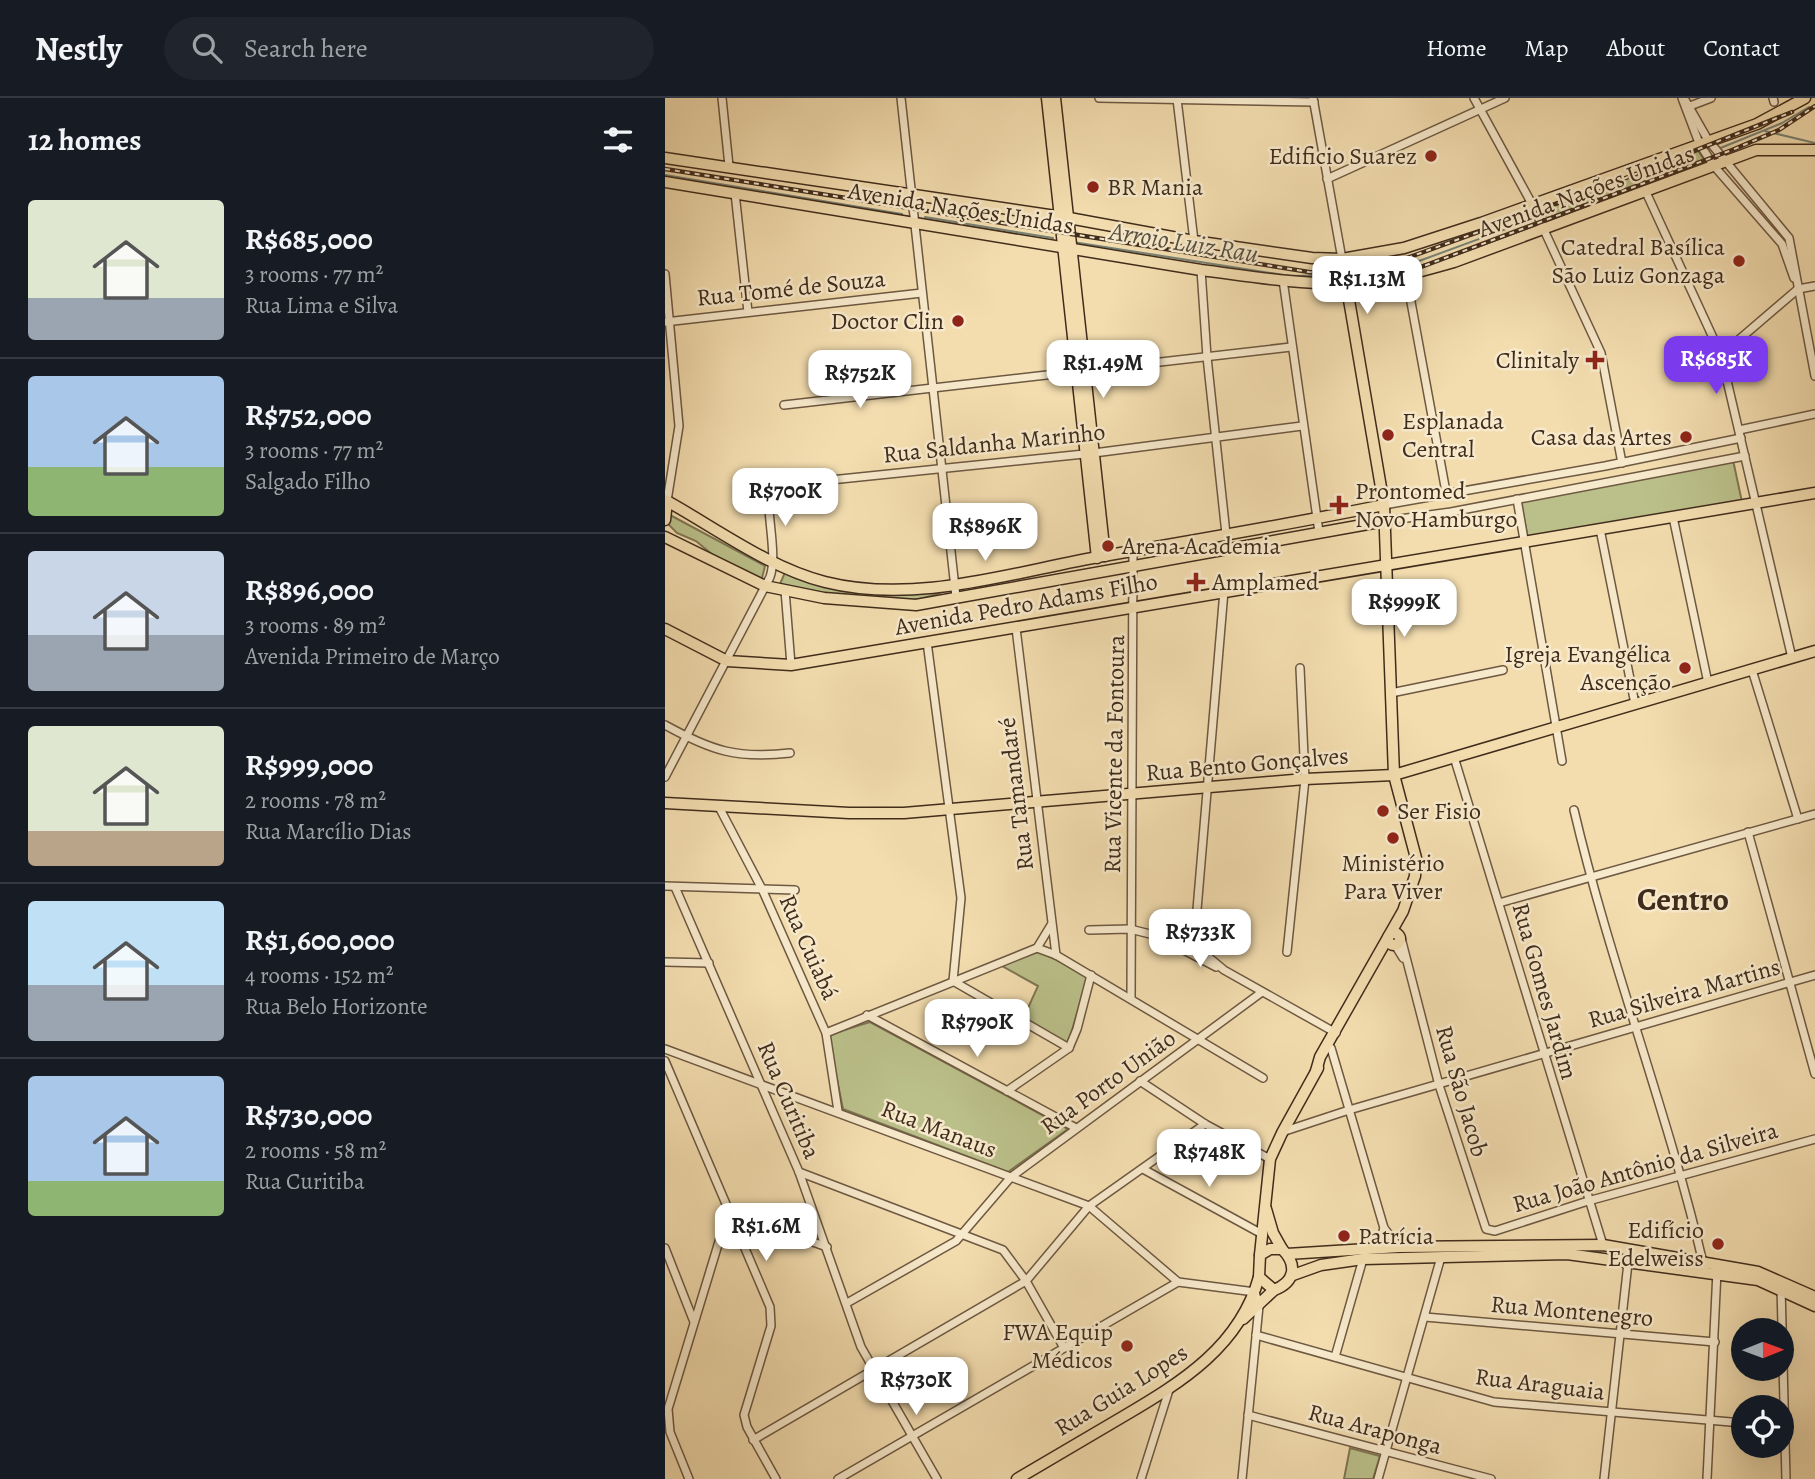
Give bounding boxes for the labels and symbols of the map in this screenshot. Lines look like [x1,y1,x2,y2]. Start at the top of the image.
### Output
street label: Avenida Nações Unidas [1473,137,1698,245]
place label: Edificio Suarez [1268,140,1417,172]
marker: Edificio Suarez [1423,148,1439,164]
place label: BR Mania [1107,171,1204,203]
street label: Avenida Nações Unidas [845,174,1076,242]
marker: BR Mania [1085,179,1101,195]
water label: Arroio Luiz Rau [1105,213,1261,272]
place label: Catedral Basílica São Luiz Gonzaga [1551,231,1726,291]
marker: Catedral Basílica São Luiz Gonzaga [1731,253,1747,269]
pin: R$1.13M [1302,256,1432,316]
street label: Rua Tomé de Souza [695,262,888,314]
place label: Doctor Clin [830,305,944,337]
marker: Doctor Clin [950,313,966,329]
pin: R$685K [1659,336,1773,396]
pin: R$1.49M [1038,341,1168,400]
place label: Clinitaly [1496,344,1579,376]
pin: R$752K [803,350,917,410]
marker: Clinitaly [1585,350,1605,370]
place label: Esplanada Central [1402,405,1505,465]
street label: Rua Saldanha Marinho [881,415,1107,471]
place label: Casa das Artes [1531,421,1672,453]
marker: Esplanada Central [1380,427,1396,443]
marker: Casa das Artes [1678,429,1694,445]
pin: R$700K [728,468,842,528]
place label: Prontomed Novo Hamburgo [1355,475,1518,535]
marker: Prontomed Novo Hamburgo [1329,495,1349,515]
pin: R$896K [928,504,1042,563]
place label: Arena Academia [1121,530,1281,562]
marker: Arena Academia [1100,538,1116,554]
street label: Avenida Pedro Adams Filho [891,565,1160,643]
place label: Amplamed [1211,566,1319,598]
marker: Amplamed [1186,572,1206,592]
pin: R$999K [1347,580,1461,639]
street label: Rua Vicente da Fontoura [1096,634,1132,874]
place label: Igreja Evangélica Ascenção [1505,638,1672,698]
marker: Igreja Evangélica Ascenção [1677,660,1693,676]
street label: Rua Tamandaré [991,716,1041,872]
street label: Rua Bento Gonçalves [1144,739,1350,789]
place label: Ser Fisio [1397,795,1481,827]
marker: Ser Fisio [1375,803,1391,819]
marker: Ministério Para Viver [1385,830,1401,846]
place label: Ministério Para Viver [1341,847,1445,907]
district label: Centro [1637,877,1729,921]
street label: Rua Cuiabá [772,889,847,1006]
street label: Rua Gomes Jardim [1504,899,1586,1083]
pin: R$733K [1143,910,1257,969]
street label: Rua Silveira Martins [1584,950,1784,1036]
pin: R$790K [920,1000,1034,1059]
street label: Rua Porto União [1034,1022,1182,1142]
street label: Rua São Jacob [1428,1022,1496,1160]
street label: Rua Curitiba [750,1036,828,1164]
street label: Rua Manaus [877,1092,1001,1166]
street label: Rua João Antônio da Silveira [1509,1114,1782,1220]
pin: R$748K [1152,1130,1266,1189]
pin: R$1.6M [709,1204,823,1263]
place label: Edifício Edelweiss [1608,1214,1704,1274]
place label: Patrícia [1358,1220,1435,1252]
marker: Patrícia [1336,1228,1352,1244]
marker: Edifício Edelweiss [1710,1236,1726,1252]
street label: Rua Montenegro [1489,1288,1655,1334]
place label: FWA Equip Médicos [1002,1316,1113,1376]
north arrow [1731,1318,1794,1381]
street label: Rua Guia Lopes [1048,1336,1194,1444]
marker: FWA Equip Médicos [1119,1338,1135,1354]
pin: R$730K [859,1358,973,1417]
street label: Rua Araguaia [1473,1360,1608,1408]
street label: Rua Araponga [1305,1396,1446,1462]

